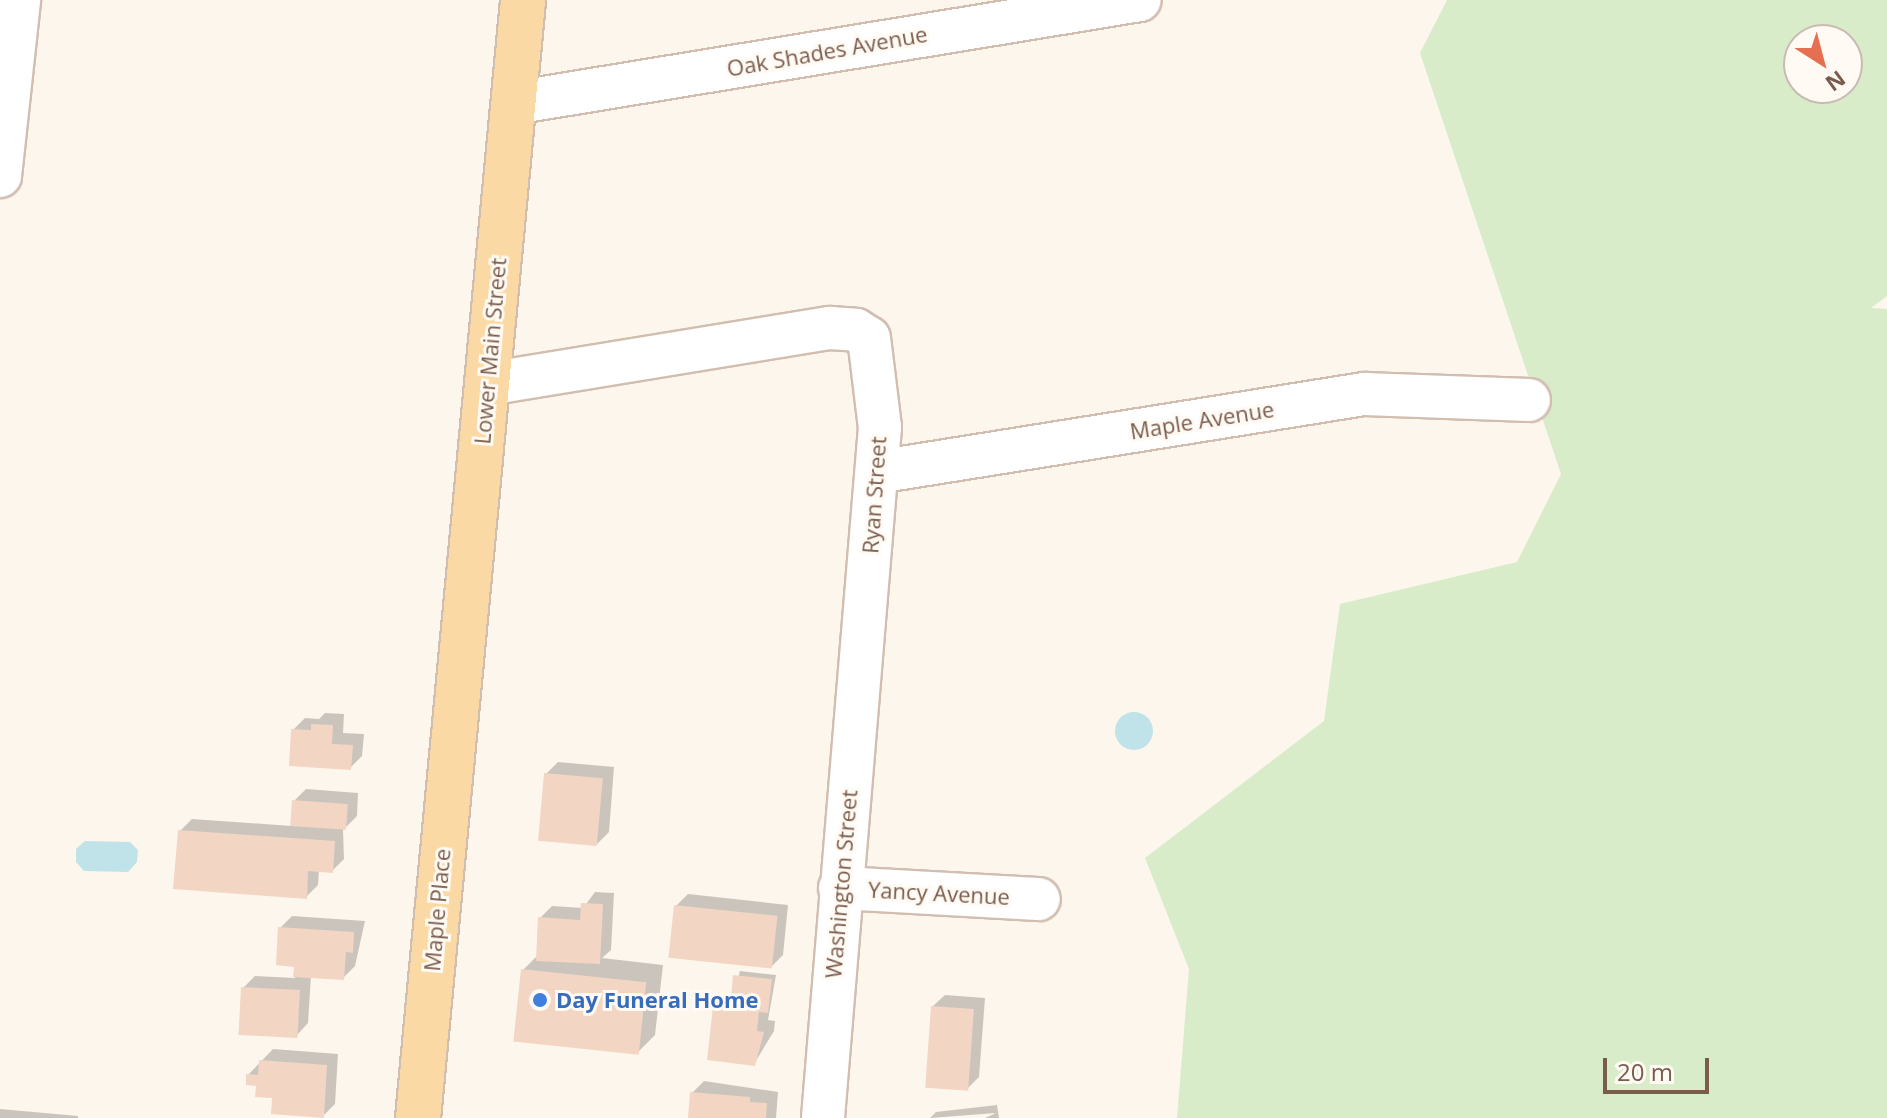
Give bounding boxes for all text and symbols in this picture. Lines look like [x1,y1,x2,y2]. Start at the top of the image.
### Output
street label: Oak Shades Avenue [725,20,929,82]
north arrow [1783,24,1863,104]
text: N [1820,64,1852,99]
street label: Lower Main Street [469,257,511,445]
street label: Maple Avenue [1128,396,1276,444]
street label: Ryan Street [857,435,891,555]
street label: Washington Street [820,789,862,979]
street label: Maple Place [418,848,456,972]
street label: Yancy Avenue [867,876,1011,910]
place label: Day Funeral Home [556,987,759,1013]
marker: Day Funeral Home [531,991,549,1009]
scale bar [1607,1042,1713,1092]
text: 20 m [1617,1055,1673,1088]

